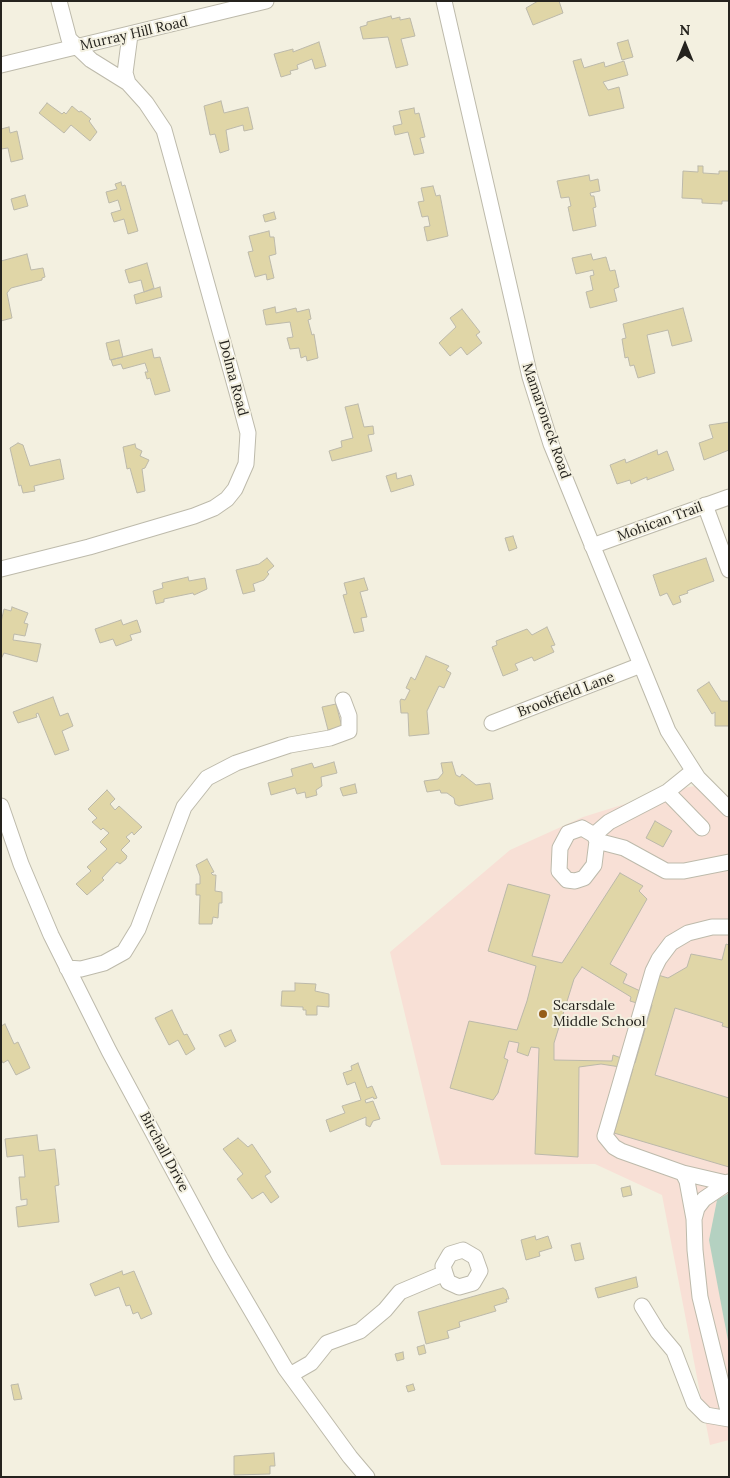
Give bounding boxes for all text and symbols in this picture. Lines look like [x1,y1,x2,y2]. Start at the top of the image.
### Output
street label: Murray Hill Road [79,13,189,55]
north arrow [660,20,710,70]
text: N [680,21,690,39]
street label: Dolma Road [215,338,251,418]
street label: Mamaroneck Road [518,361,574,481]
street label: Mohican Trail [615,499,705,545]
street label: Brookfield Lane [515,669,617,721]
place label: Scarsdale Middle School [553,998,646,1030]
marker: Scarsdale Middle School [537,1008,549,1020]
street label: Birchall Drive [136,1109,192,1195]

